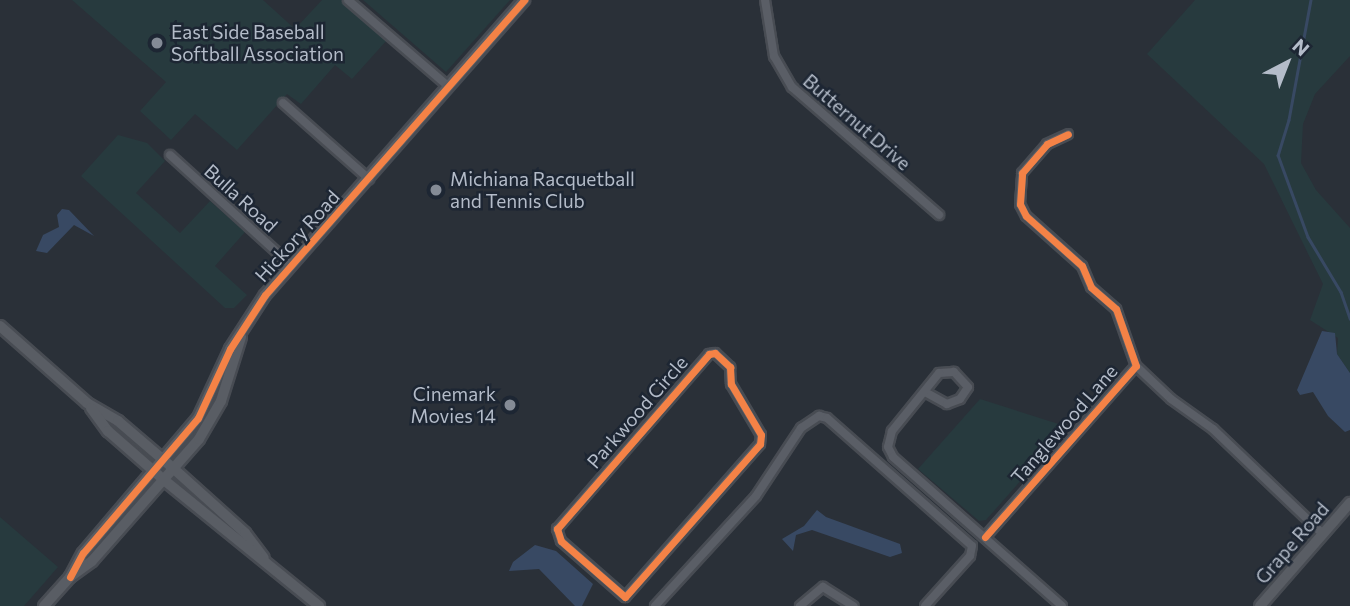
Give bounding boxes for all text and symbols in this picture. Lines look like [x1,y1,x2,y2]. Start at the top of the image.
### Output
place label: East Side Baseball Softball Association [171,21,344,65]
north arrow [1252,28,1322,98]
text: N [1288,34,1314,60]
marker: East Side Baseball Softball Association [149,35,165,51]
street label: Butternut Drive [799,69,915,175]
street label: Bulla Road [200,159,282,237]
place label: Michiana Racquetball and Tennis Club [450,168,635,212]
marker: Michiana Racquetball and Tennis Club [428,182,444,198]
street label: Hickory Road [250,186,344,286]
street label: Parkwood Circle [582,351,692,473]
street label: Tanglewood Lane [1006,360,1122,488]
place label: Cinemark Movies 14 [410,383,496,427]
marker: Cinemark Movies 14 [502,397,518,413]
street label: Grape Road [1250,498,1334,588]

